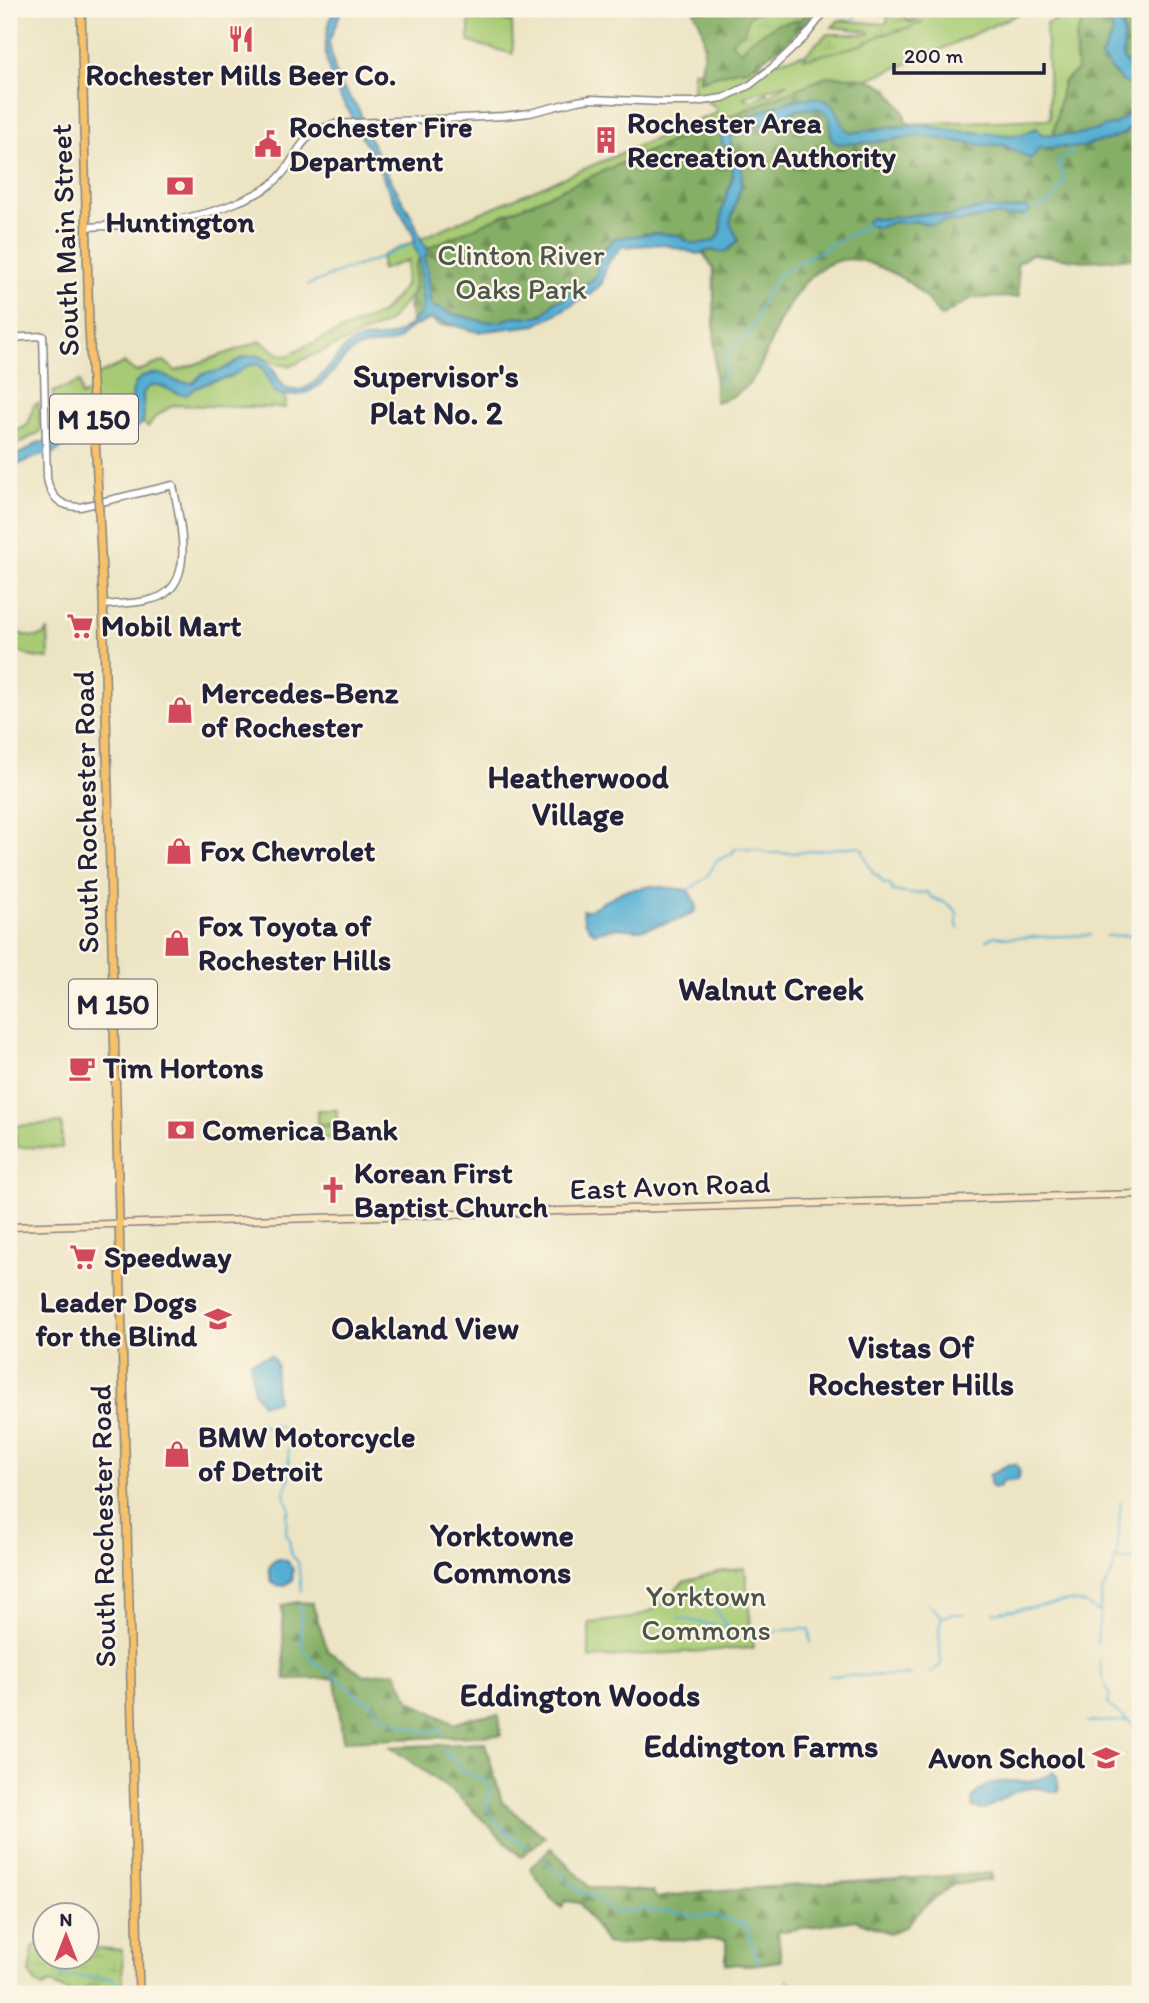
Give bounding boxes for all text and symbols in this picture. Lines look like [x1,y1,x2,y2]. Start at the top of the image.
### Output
restaurant icon: Rochester Mills Beer Co. [226,24,256,54]
scale bar [894,32,1044,76]
text: 200 m [904,43,964,68]
place label: Rochester Mills Beer Co. [86,56,396,93]
place label: Rochester Area Recreation Authority [627,104,897,175]
place label: Rochester Fire Department [289,108,472,179]
street label: South Main Street [42,123,87,357]
building icon: Rochester Area Recreation Authority [591,125,621,155]
public building icon: Rochester Fire Department [253,129,283,159]
bank icon: Huntington [165,171,195,201]
place label: Huntington [105,203,255,240]
park label: Clinton River Oaks Park [437,236,605,307]
district label: Supervisor's Plat No. 2 [353,357,519,432]
road number: M 150 [50,394,138,444]
place label: Mobil Mart [101,607,241,644]
supermarket icon: Mobil Mart [65,611,95,641]
street label: South Rochester Road [65,670,106,954]
place label: Mercedes-Benz of Rochester [201,674,400,745]
shop icon: Mercedes-Benz of Rochester [165,695,195,725]
district label: Heatherwood Village [487,758,669,833]
place label: Fox Chevrolet [200,832,375,869]
shop icon: Fox Chevrolet [164,836,194,866]
place label: Fox Toyota of Rochester Hills [198,907,391,978]
shop icon: Fox Toyota of Rochester Hills [162,928,192,958]
district label: Walnut Creek [678,970,864,1008]
road number: M 150 [69,979,157,1028]
place label: Tim Hortons [102,1049,264,1086]
cafe icon: Tim Hortons [67,1053,97,1083]
place label: Comerica Bank [202,1111,398,1148]
bank icon: Comerica Bank [166,1115,196,1145]
place label: Korean First Baptist Church [354,1154,549,1225]
street label: East Avon Road [569,1164,771,1207]
church icon: Korean First Baptist Church [318,1175,348,1205]
place label: Speedway [104,1238,232,1275]
supermarket icon: Speedway [68,1242,98,1272]
place label: Leader Dogs for the Blind [35,1283,197,1354]
school or university icon: Leader Dogs for the Blind [203,1304,233,1334]
district label: Oakland View [331,1309,519,1347]
district label: Vistas Of Rochester Hills [808,1328,1014,1403]
street label: South Rochester Road [82,1384,123,1668]
place label: BMW Motorcycle of Detroit [198,1418,415,1489]
shop icon: BMW Motorcycle of Detroit [162,1439,192,1469]
district label: Yorktowne Commons [429,1516,574,1591]
park label: Yorktown Commons [641,1577,771,1648]
district label: Eddington Woods [460,1676,700,1714]
district label: Eddington Farms [644,1727,878,1765]
place label: Avon School [927,1739,1086,1776]
school or university icon: Avon School [1091,1743,1121,1773]
north arrow [32,1902,102,1972]
text: N [60,1908,72,1931]

